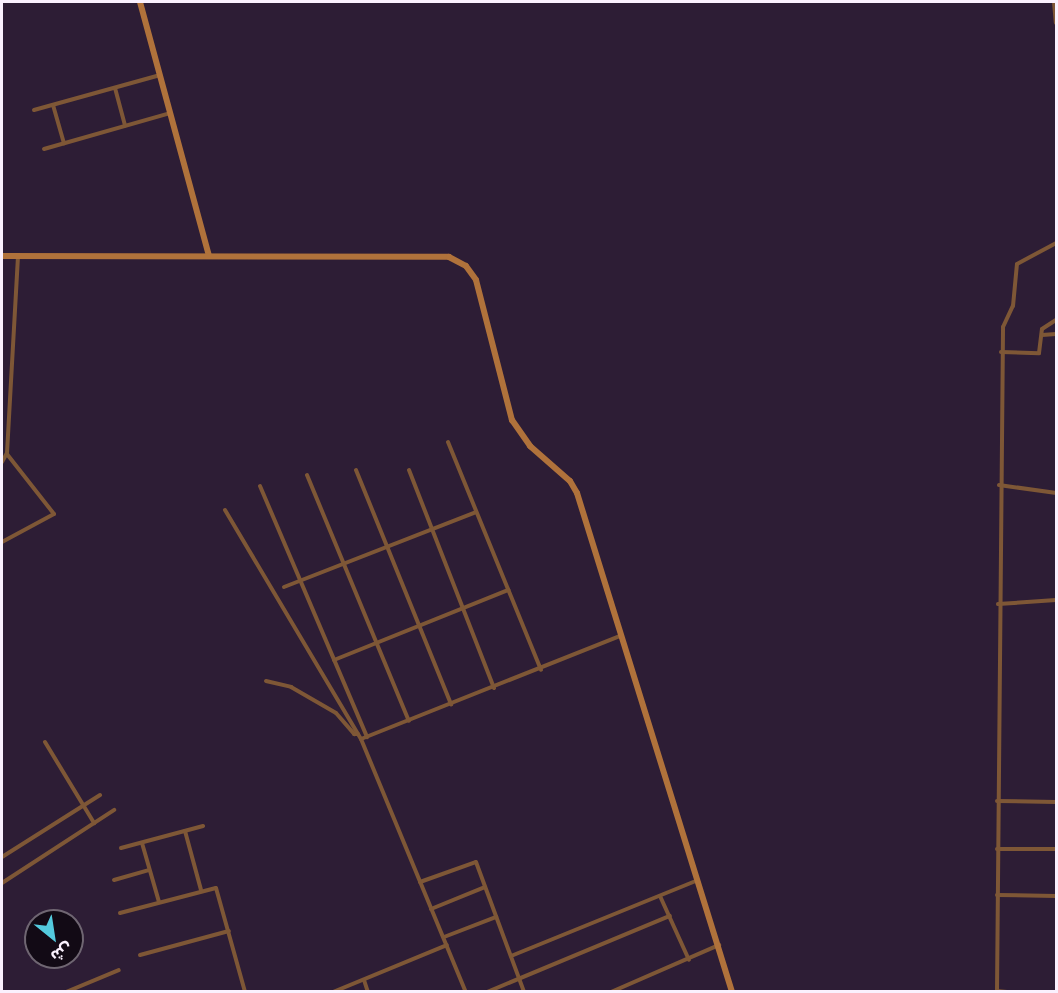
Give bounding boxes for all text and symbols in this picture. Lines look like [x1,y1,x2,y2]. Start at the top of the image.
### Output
north arrow [24,909,84,969]
text: ش [48,940,76,967]

